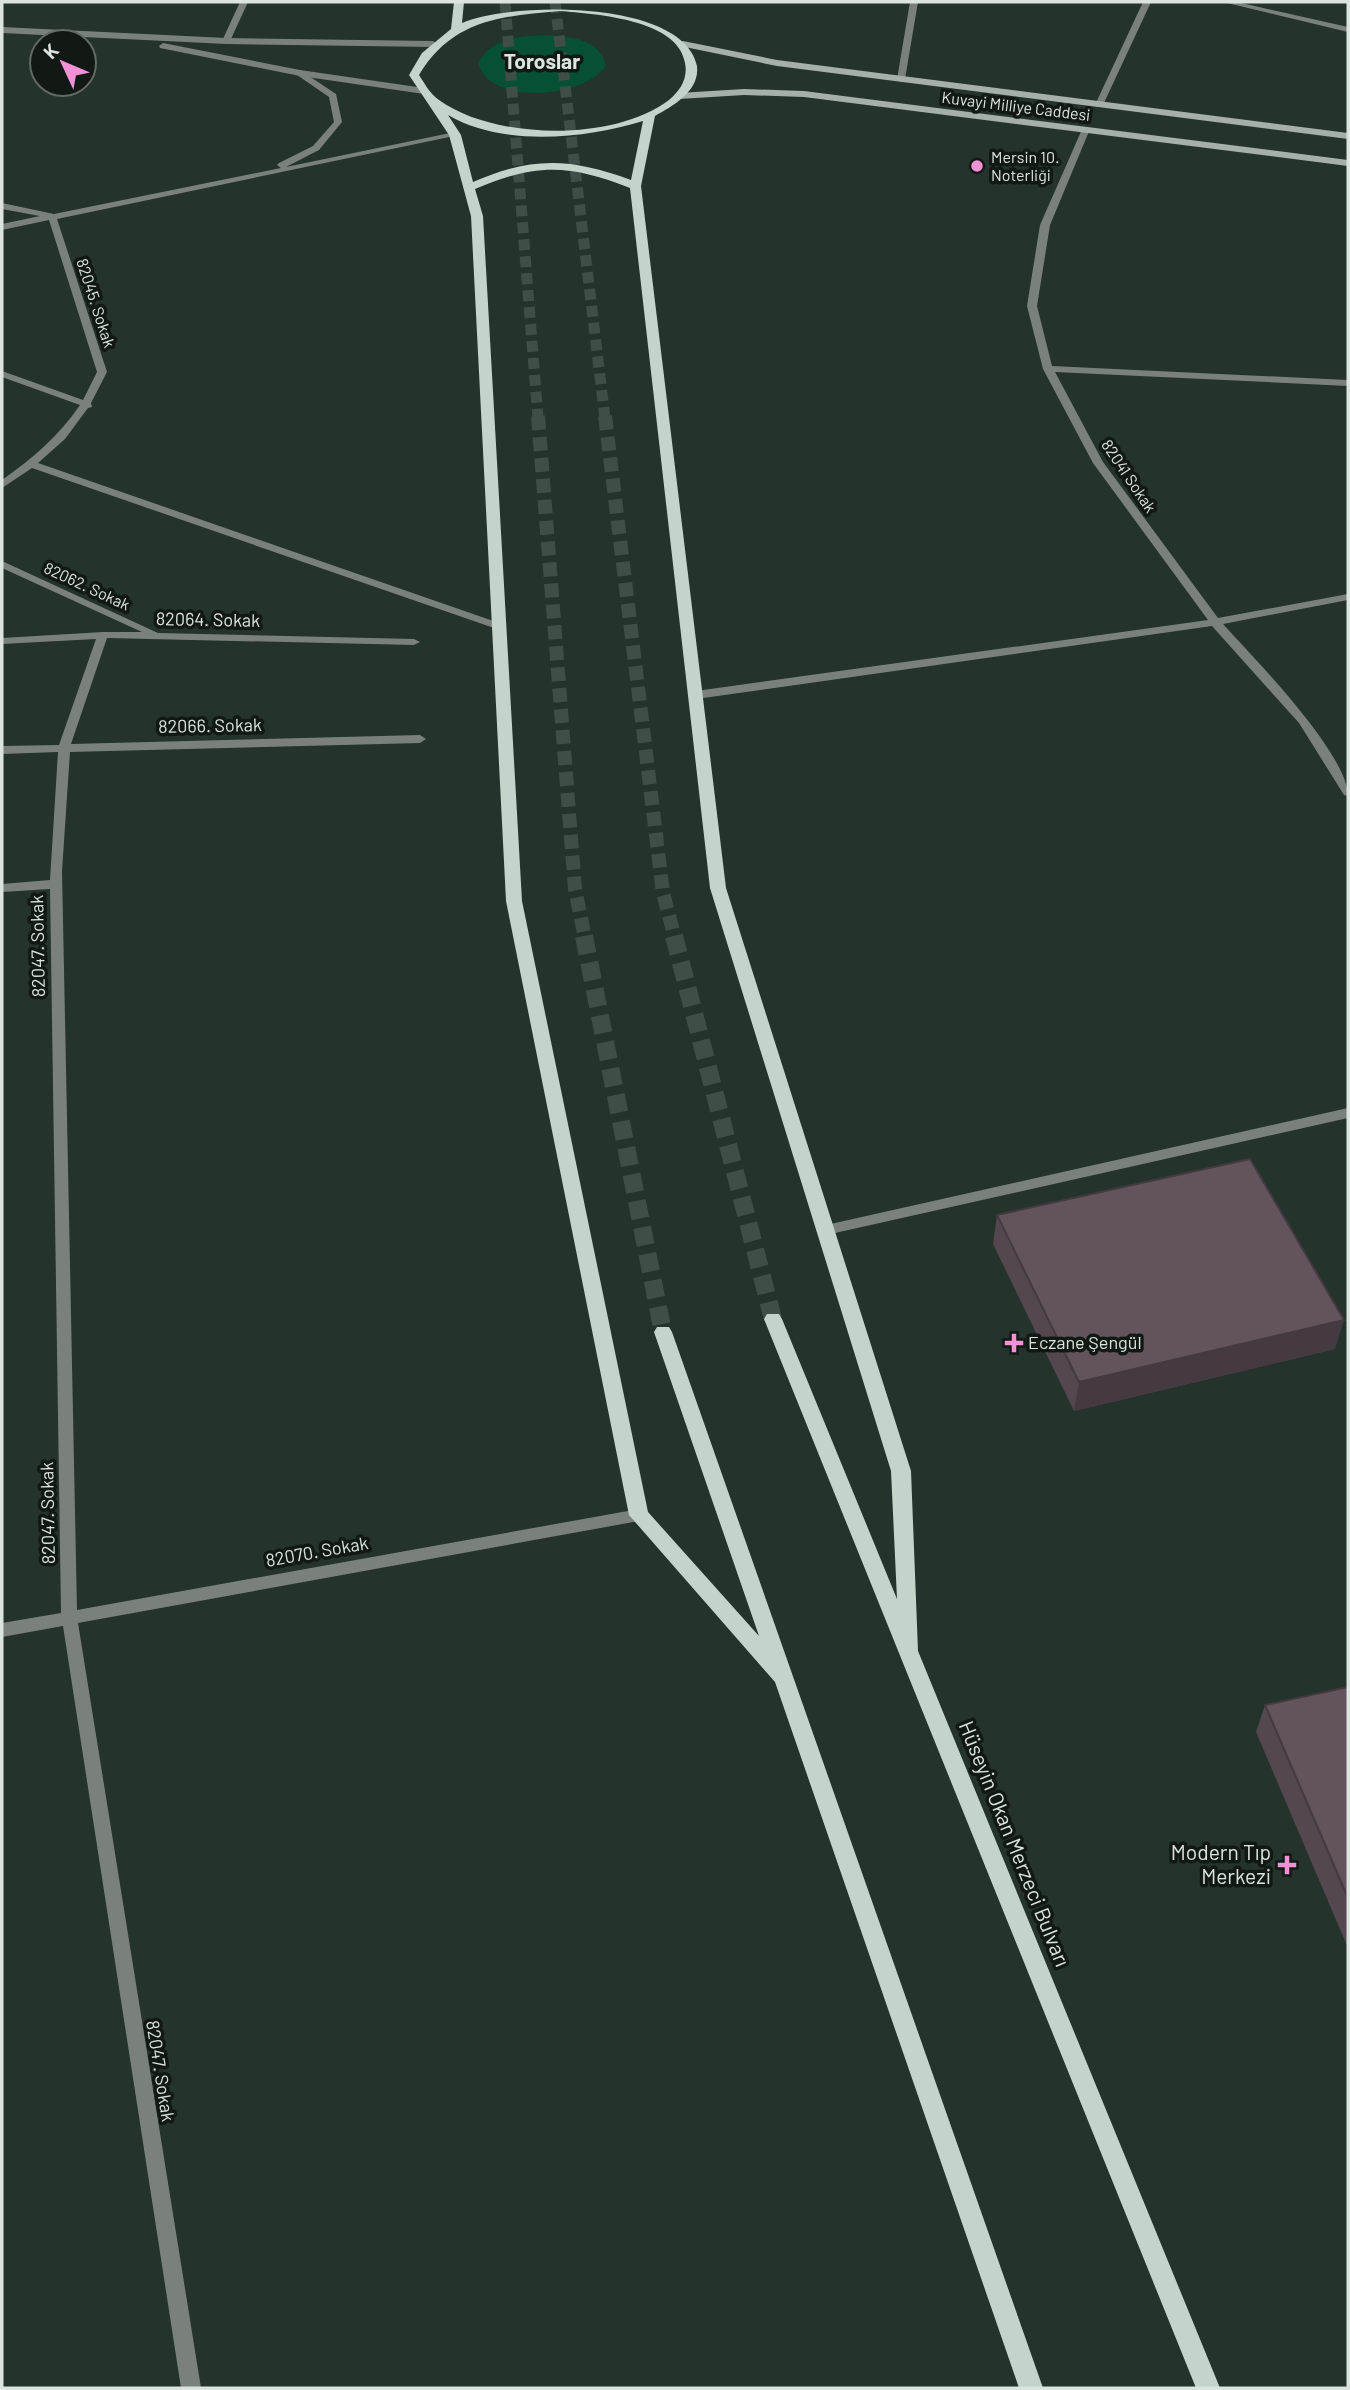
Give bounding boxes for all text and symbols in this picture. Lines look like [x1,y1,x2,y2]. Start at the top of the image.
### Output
north arrow [28,28,98,98]
text: K [38,39,63,63]
district label: Toroslar [504,48,580,73]
street label: Kuvayi Milliye Caddesi [941,87,1092,124]
place label: Mersin 10. Noterliği [991,147,1059,184]
marker: Mersin 10. Noterliği [969,158,985,174]
street label: 82045. Sokak [73,256,120,350]
street label: 82041 Sokak [1098,435,1161,516]
street label: 82062. Sokak [41,557,133,614]
street label: 82064. Sokak [156,607,260,631]
street label: 82066. Sokak [158,713,262,737]
street label: 82047. Sokak [25,895,49,997]
place label: Eczane Şengül [1028,1331,1142,1353]
marker: Eczane Şengül [1006,1335,1022,1351]
street label: 82047. Sokak [35,1462,59,1564]
street label: 82070. Sokak [264,1531,370,1571]
street label: Hüseyin Okan Merzeci Bulvarı [955,1717,1076,1970]
place label: Modern Tıp Merkezi [1171,1839,1271,1888]
marker: Modern Tıp Merkezi [1277,1855,1297,1875]
street label: 82047. Sokak [142,2019,180,2123]

